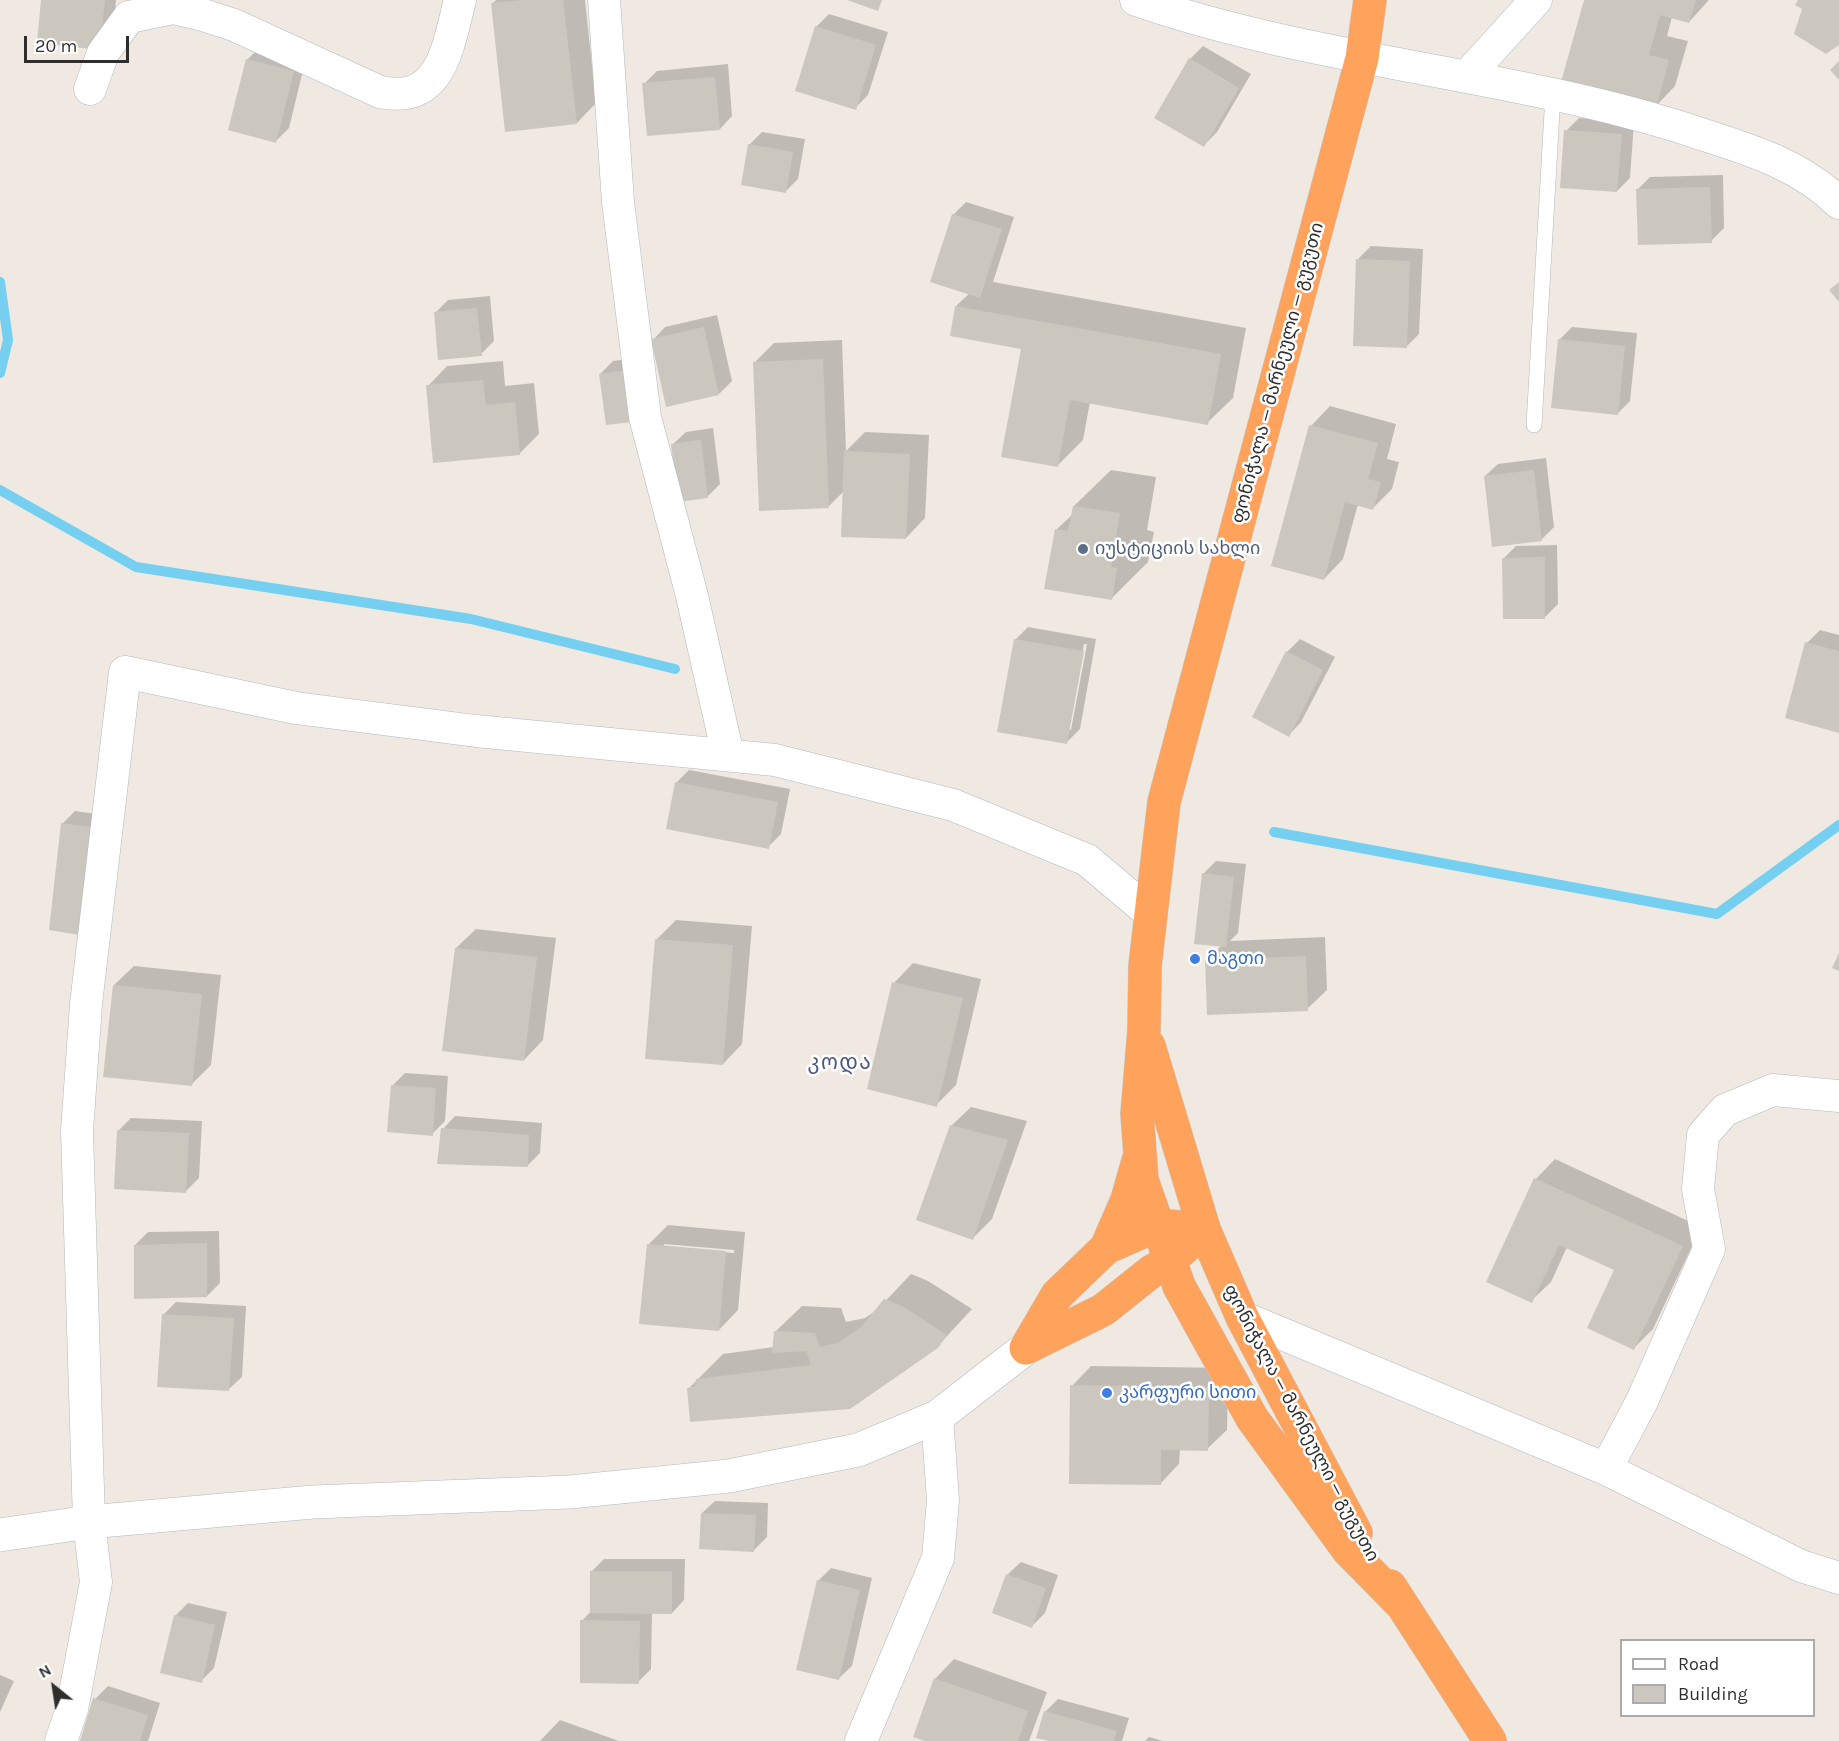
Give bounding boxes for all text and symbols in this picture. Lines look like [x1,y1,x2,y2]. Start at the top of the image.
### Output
scale bar [27,24,132,62]
text: 20 m [35,35,77,57]
street label: ფონიჭალა — მარნეული — გუგუთი [1227,220,1329,526]
place label: იუსტიციის სახლი [1095,538,1260,560]
marker: იუსტიციის სახლი [1076,542,1090,556]
place label: მაგთი [1207,948,1264,970]
marker: მაგთი [1188,952,1202,966]
district label: კოდა [808,1050,872,1076]
street label: ფონიჭალა — მარნეული — გუგუთი [1219,1281,1383,1565]
place label: კარფური სითი [1119,1382,1256,1404]
marker: კარფური სითი [1100,1386,1114,1400]
legend [1620,1639,1815,1717]
text: Road [1678,1653,1719,1675]
north arrow [24,1657,84,1717]
text: N [35,1660,54,1682]
text: Building [1678,1683,1748,1705]

